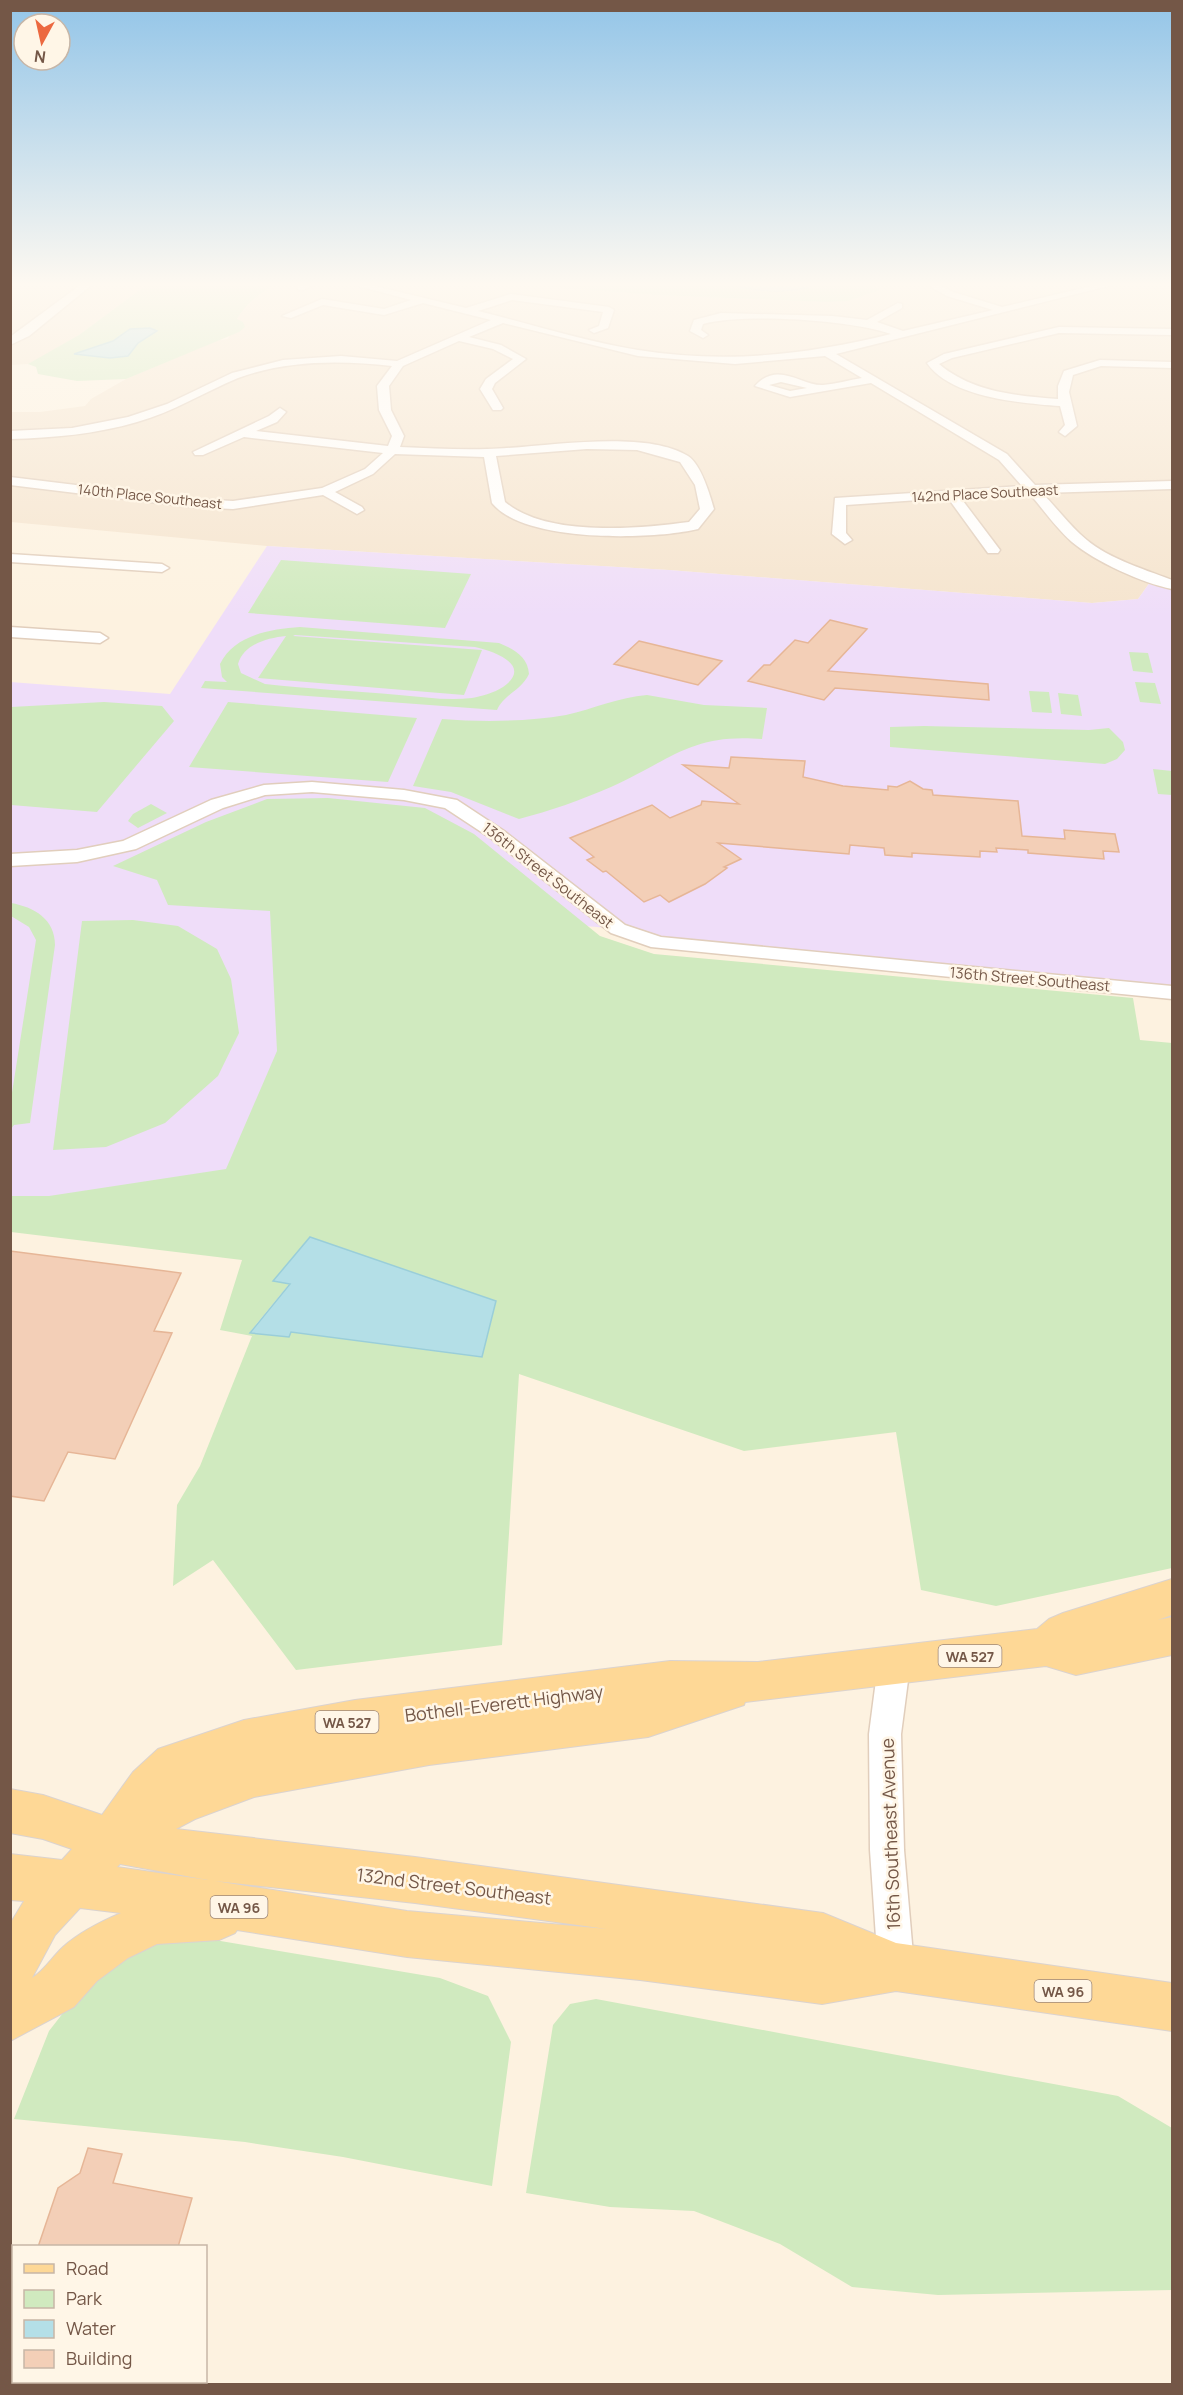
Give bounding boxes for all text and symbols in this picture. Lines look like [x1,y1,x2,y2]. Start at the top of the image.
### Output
north arrow [12,12,72,72]
text: N [33,45,47,69]
street label: 140th Place Southeast [77,479,223,513]
street label: 142nd Place Southeast [911,480,1059,506]
street label: 136th Street Southeast [478,817,618,933]
street label: 136th Street Southeast [949,962,1111,996]
road number: WA 527 [938,1645,1002,1667]
street label: Bothell-Everett Highway [404,1679,605,1727]
road number: WA 527 [316,1711,378,1733]
street label: 16th Southeast Avenue [875,1738,905,1930]
street label: 132nd Street Southeast [355,1862,553,1910]
road number: WA 96 [210,1896,268,1918]
road number: WA 96 [1034,1980,1092,2002]
legend [12,2245,207,2383]
text: Road [66,2256,109,2280]
text: Park [66,2286,103,2310]
text: Water [66,2316,116,2340]
text: Building [66,2346,132,2370]

